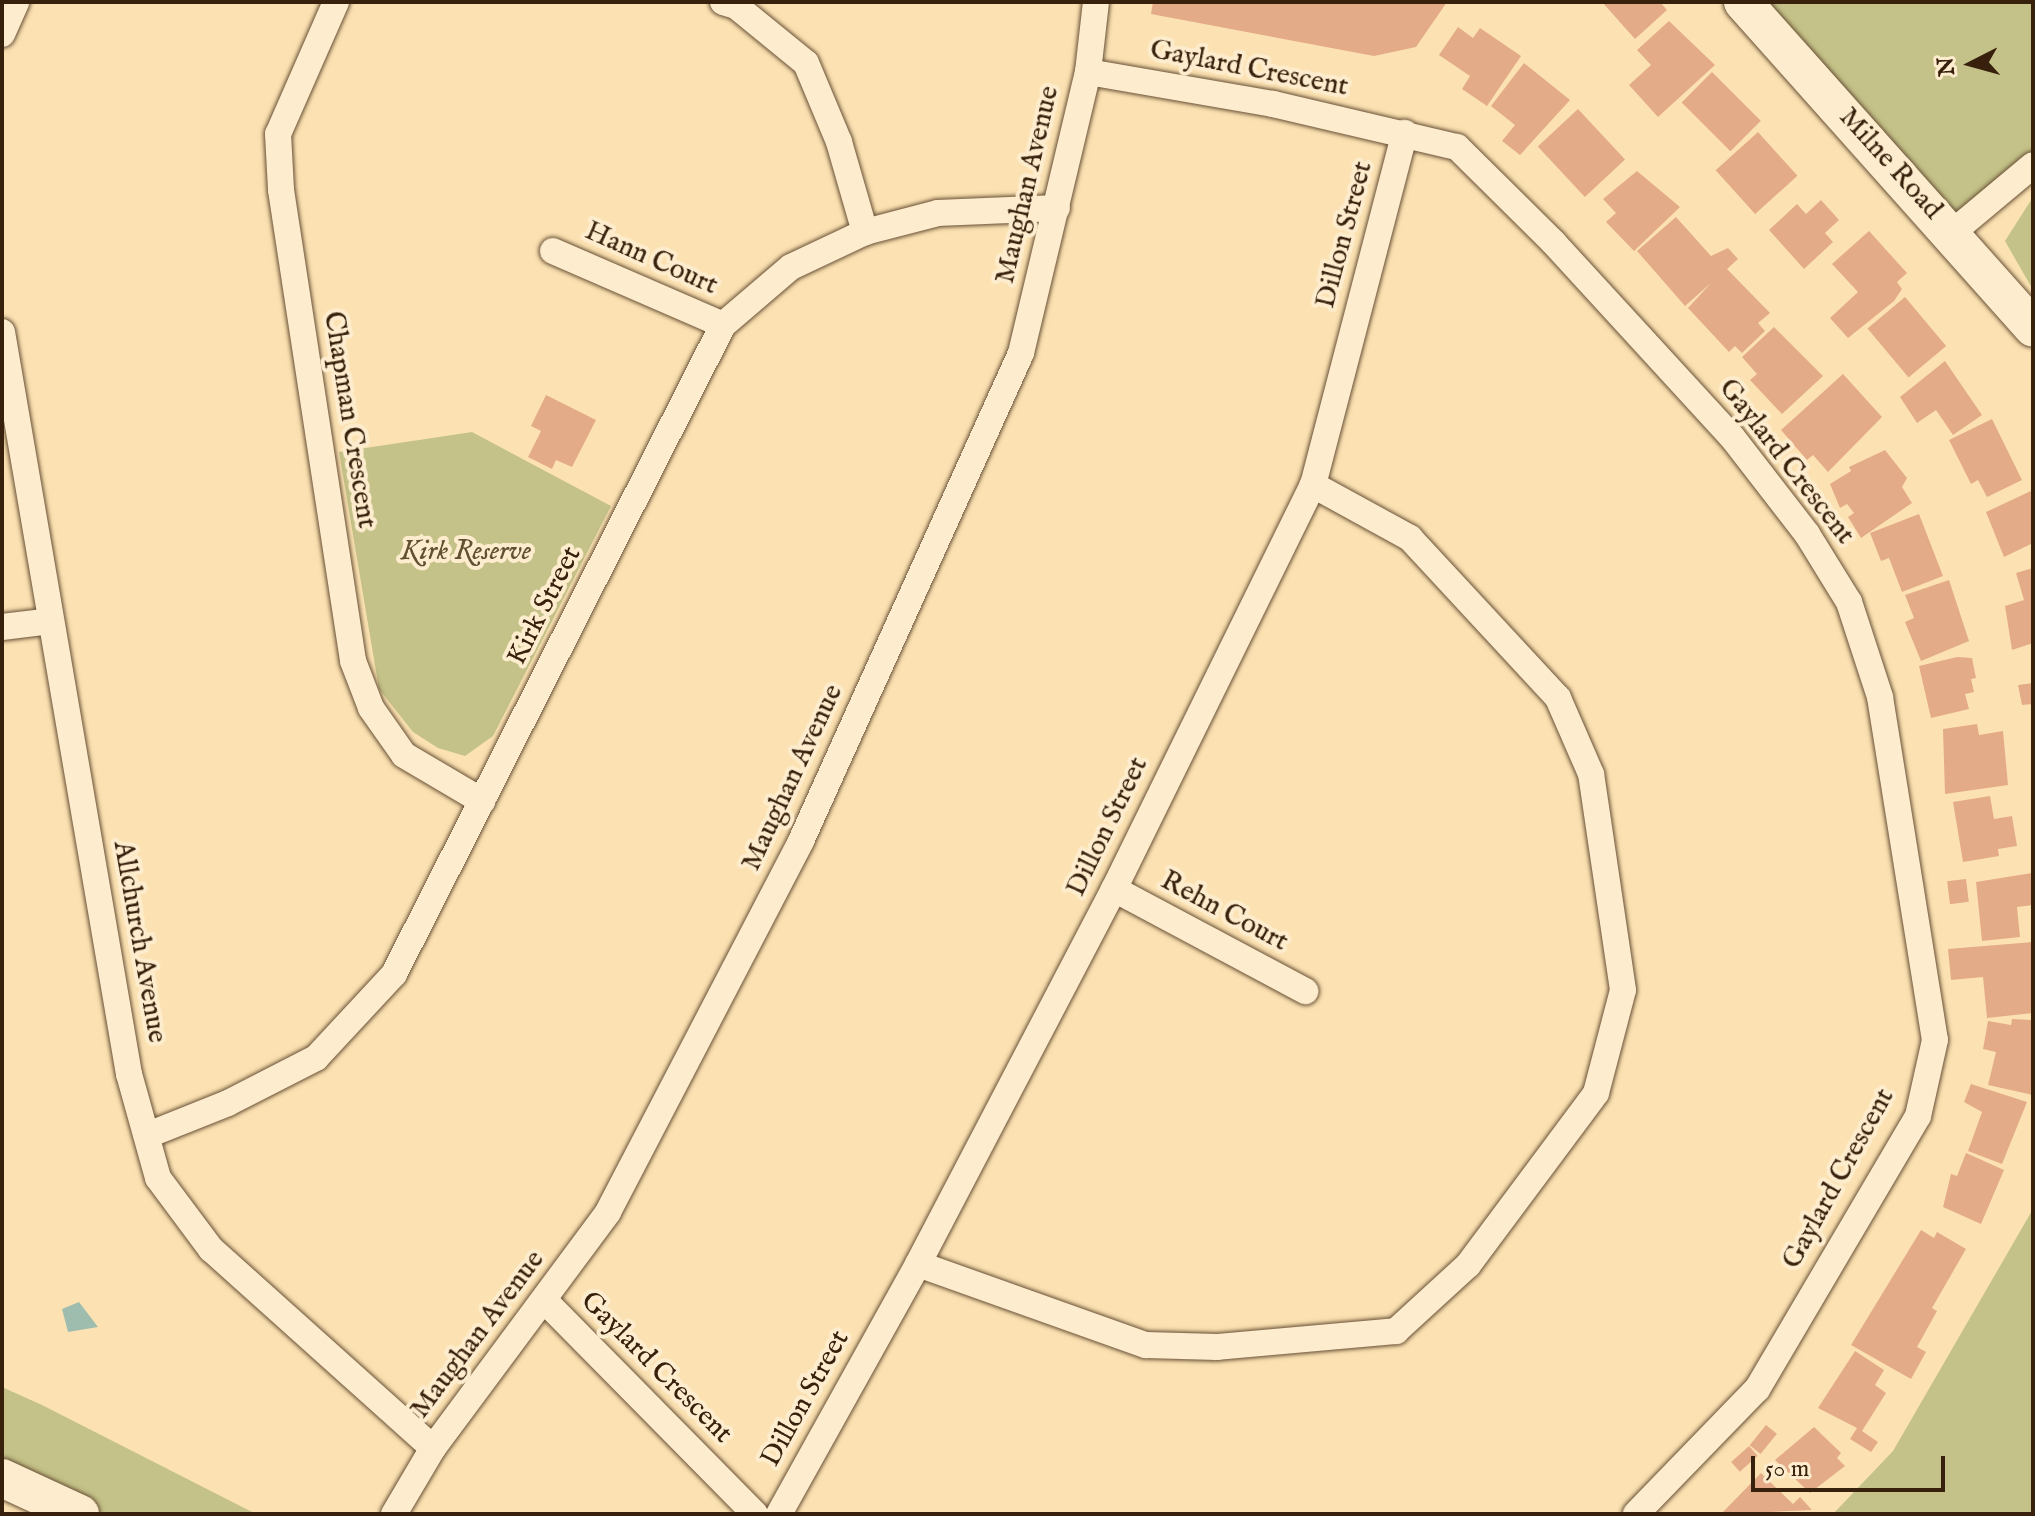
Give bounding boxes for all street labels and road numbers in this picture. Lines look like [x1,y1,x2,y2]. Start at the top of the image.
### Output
street label: Gaylard Crescent [1147,33,1351,105]
street label: Maughan Avenue [989,83,1067,287]
street label: Milne Road [1831,101,1949,227]
street label: Dillon Street [1309,158,1381,312]
street label: Hann Court [580,215,722,303]
street label: Chapman Crescent [315,309,383,531]
street label: Gaylard Crescent [1711,373,1861,551]
street label: Kirk Street [501,541,589,671]
street label: Maughan Avenue [735,679,851,877]
street label: Dillon Street [1060,752,1156,902]
street label: Allchurch Avenue [105,838,173,1046]
street label: Rehn Court [1155,864,1293,960]
street label: Gaylard Crescent [1776,1083,1902,1275]
street label: Maughan Avenue [404,1244,552,1426]
street label: Gaylard Crescent [573,1285,739,1451]
street label: Dillon Street [755,1325,857,1473]

